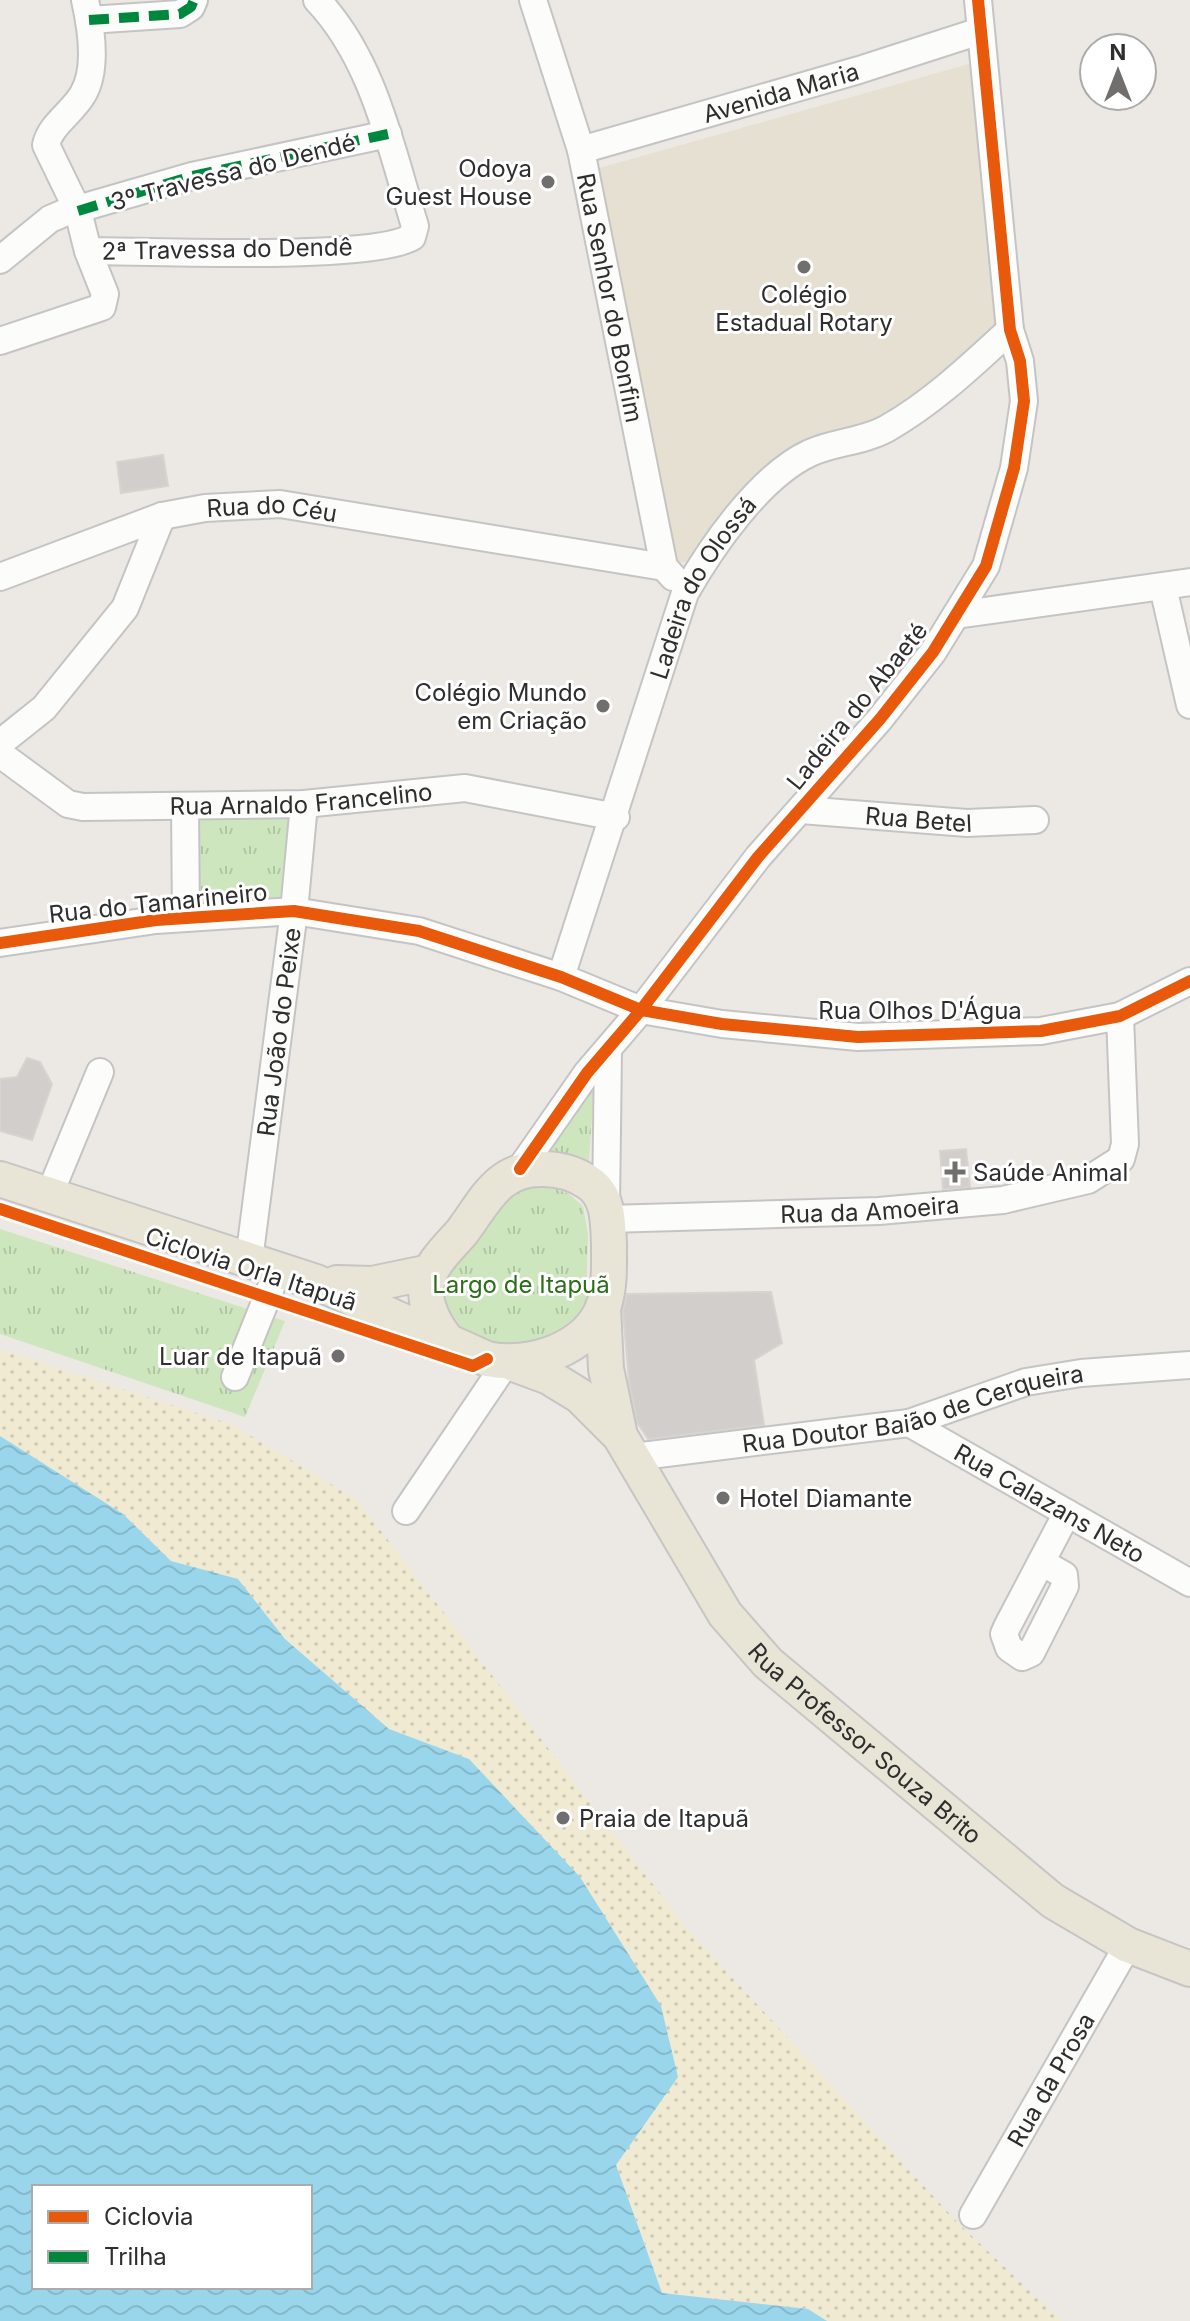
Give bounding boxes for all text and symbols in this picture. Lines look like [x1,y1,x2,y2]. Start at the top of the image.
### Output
north arrow [1078,32,1158,112]
text: N [1110,39,1126,65]
street label: Avenida Maria [700,56,862,129]
street label: 3º Travessa do Dendé [108,128,358,216]
place label: Odoya Guest House [386,154,532,211]
street label: Rua Senhor do Bonfim [571,170,649,425]
marker: Odoya Guest House [539,173,557,191]
street label: 2ª Travessa do Dendê [101,232,353,266]
marker: Colégio Estadual Rotary [795,258,813,276]
place label: Colégio Estadual Rotary [715,280,893,337]
street label: Rua do Céu [206,489,339,528]
street label: Ladeira do Olossá [644,490,762,683]
street label: Ladeira do Abaeté [781,616,933,796]
place label: Colégio Mundo em Criação [414,678,587,735]
marker: Colégio Mundo em Criação [594,697,612,715]
street label: Rua Arnaldo Francelino [169,777,434,820]
street label: Rua Betel [864,801,973,838]
street label: Rua do Tamarineiro [47,877,269,929]
street label: Rua João do Peixe [251,926,306,1138]
street label: Rua Olhos D'Água [818,995,1022,1025]
place label: Saúde Animal [973,1158,1128,1187]
marker: Saúde Animal [944,1161,966,1183]
street label: Rua da Amoeira [780,1189,960,1228]
street label: Ciclovia Orla Itapuã [142,1221,360,1317]
park label: Largo de Itapuã [432,1270,610,1299]
place label: Luar de Itapuã [159,1342,322,1371]
marker: Luar de Itapuã [329,1347,347,1365]
street label: Rua Doutor Baião de Cerqueira [740,1358,1086,1458]
street label: Rua Calazans Neto [949,1437,1150,1569]
place label: Hotel Diamante [739,1484,912,1513]
marker: Hotel Diamante [714,1489,732,1507]
street label: Rua Professor Souza Brito [742,1637,988,1850]
place label: Praia de Itapuã [579,1804,749,1833]
marker: Praia de Itapuã [554,1809,572,1827]
street label: Rua da Prosa [1001,2008,1100,2152]
legend [32,2185,312,2289]
text: Ciclovia [104,2202,194,2231]
text: Trilha [104,2242,167,2271]

